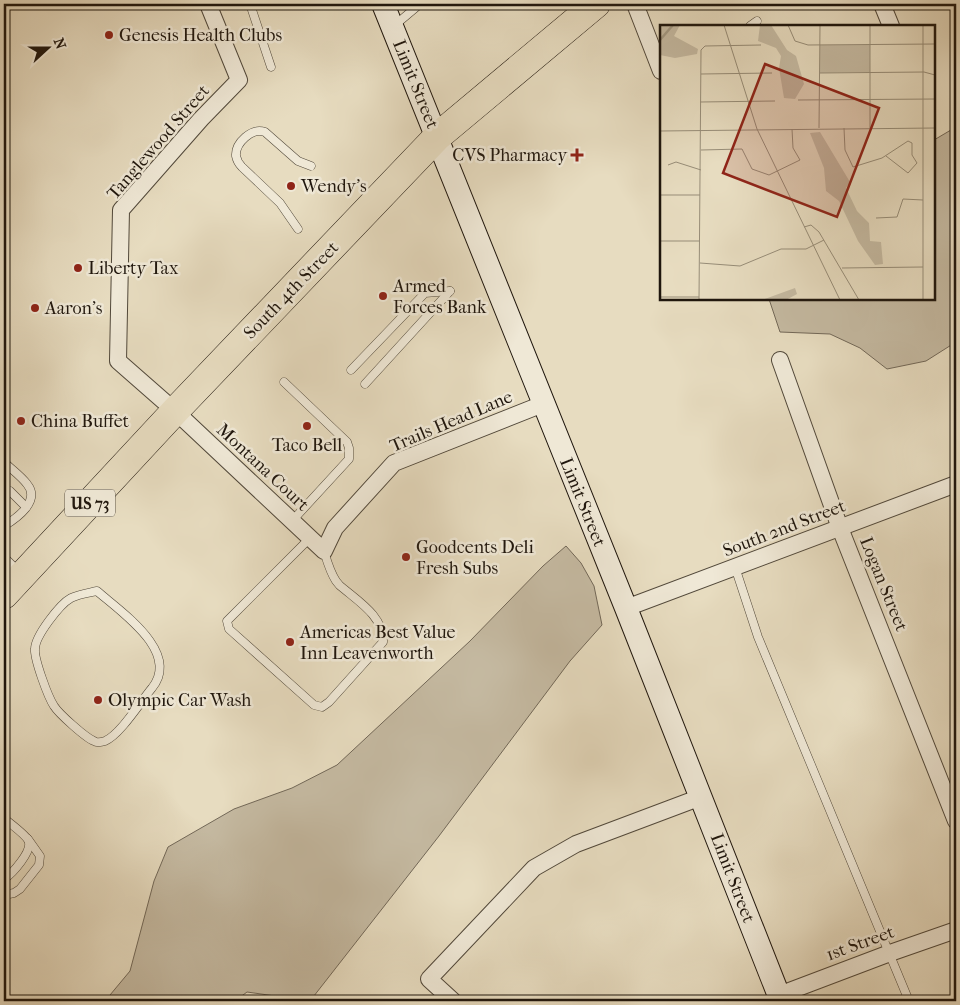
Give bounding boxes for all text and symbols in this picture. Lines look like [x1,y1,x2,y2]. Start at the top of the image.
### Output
north arrow [22,22,72,72]
place label: Genesis Health Clubs [119,25,282,46]
inset map [660,25,935,300]
marker: Genesis Health Clubs [103,29,115,41]
text: N [50,36,70,52]
street label: Limit Street [388,37,443,132]
street label: Tanglewood Street [103,80,214,204]
place label: CVS Pharmacy [452,145,568,166]
marker: CVS Pharmacy [571,149,583,161]
place label: Wendy's [300,176,367,197]
marker: Wendy's [285,180,297,192]
street label: South 4th Street [240,237,344,343]
place label: Liberty Tax [88,258,179,279]
marker: Liberty Tax [72,262,84,274]
place label: Armed Forces Bank [392,276,487,318]
marker: Armed Forces Bank [377,290,389,302]
place label: Aaron's [44,298,103,319]
marker: Aaron's [29,302,41,314]
street label: Trails Head Lane [387,386,516,457]
place label: China Buffet [31,411,130,432]
marker: China Buffet [15,415,27,427]
street label: Montana Court [212,419,314,516]
marker: Taco Bell [301,420,313,432]
place label: Taco Bell [272,435,342,456]
street label: Limit Street [555,455,610,550]
road number: US 73 [65,489,115,516]
street label: South 2nd Street [720,495,849,561]
street label: Logan Street [855,534,912,635]
place label: Goodcents Deli Fresh Subs [416,537,534,579]
marker: Goodcents Deli Fresh Subs [400,551,412,563]
place label: Americas Best Value Inn Leavenworth [299,622,455,664]
marker: Americas Best Value Inn Leavenworth [284,636,296,648]
place label: Olympic Car Wash [108,690,251,711]
marker: Olympic Car Wash [92,694,104,706]
street label: Limit Street [706,830,759,926]
street label: 1st Street [823,921,898,965]

